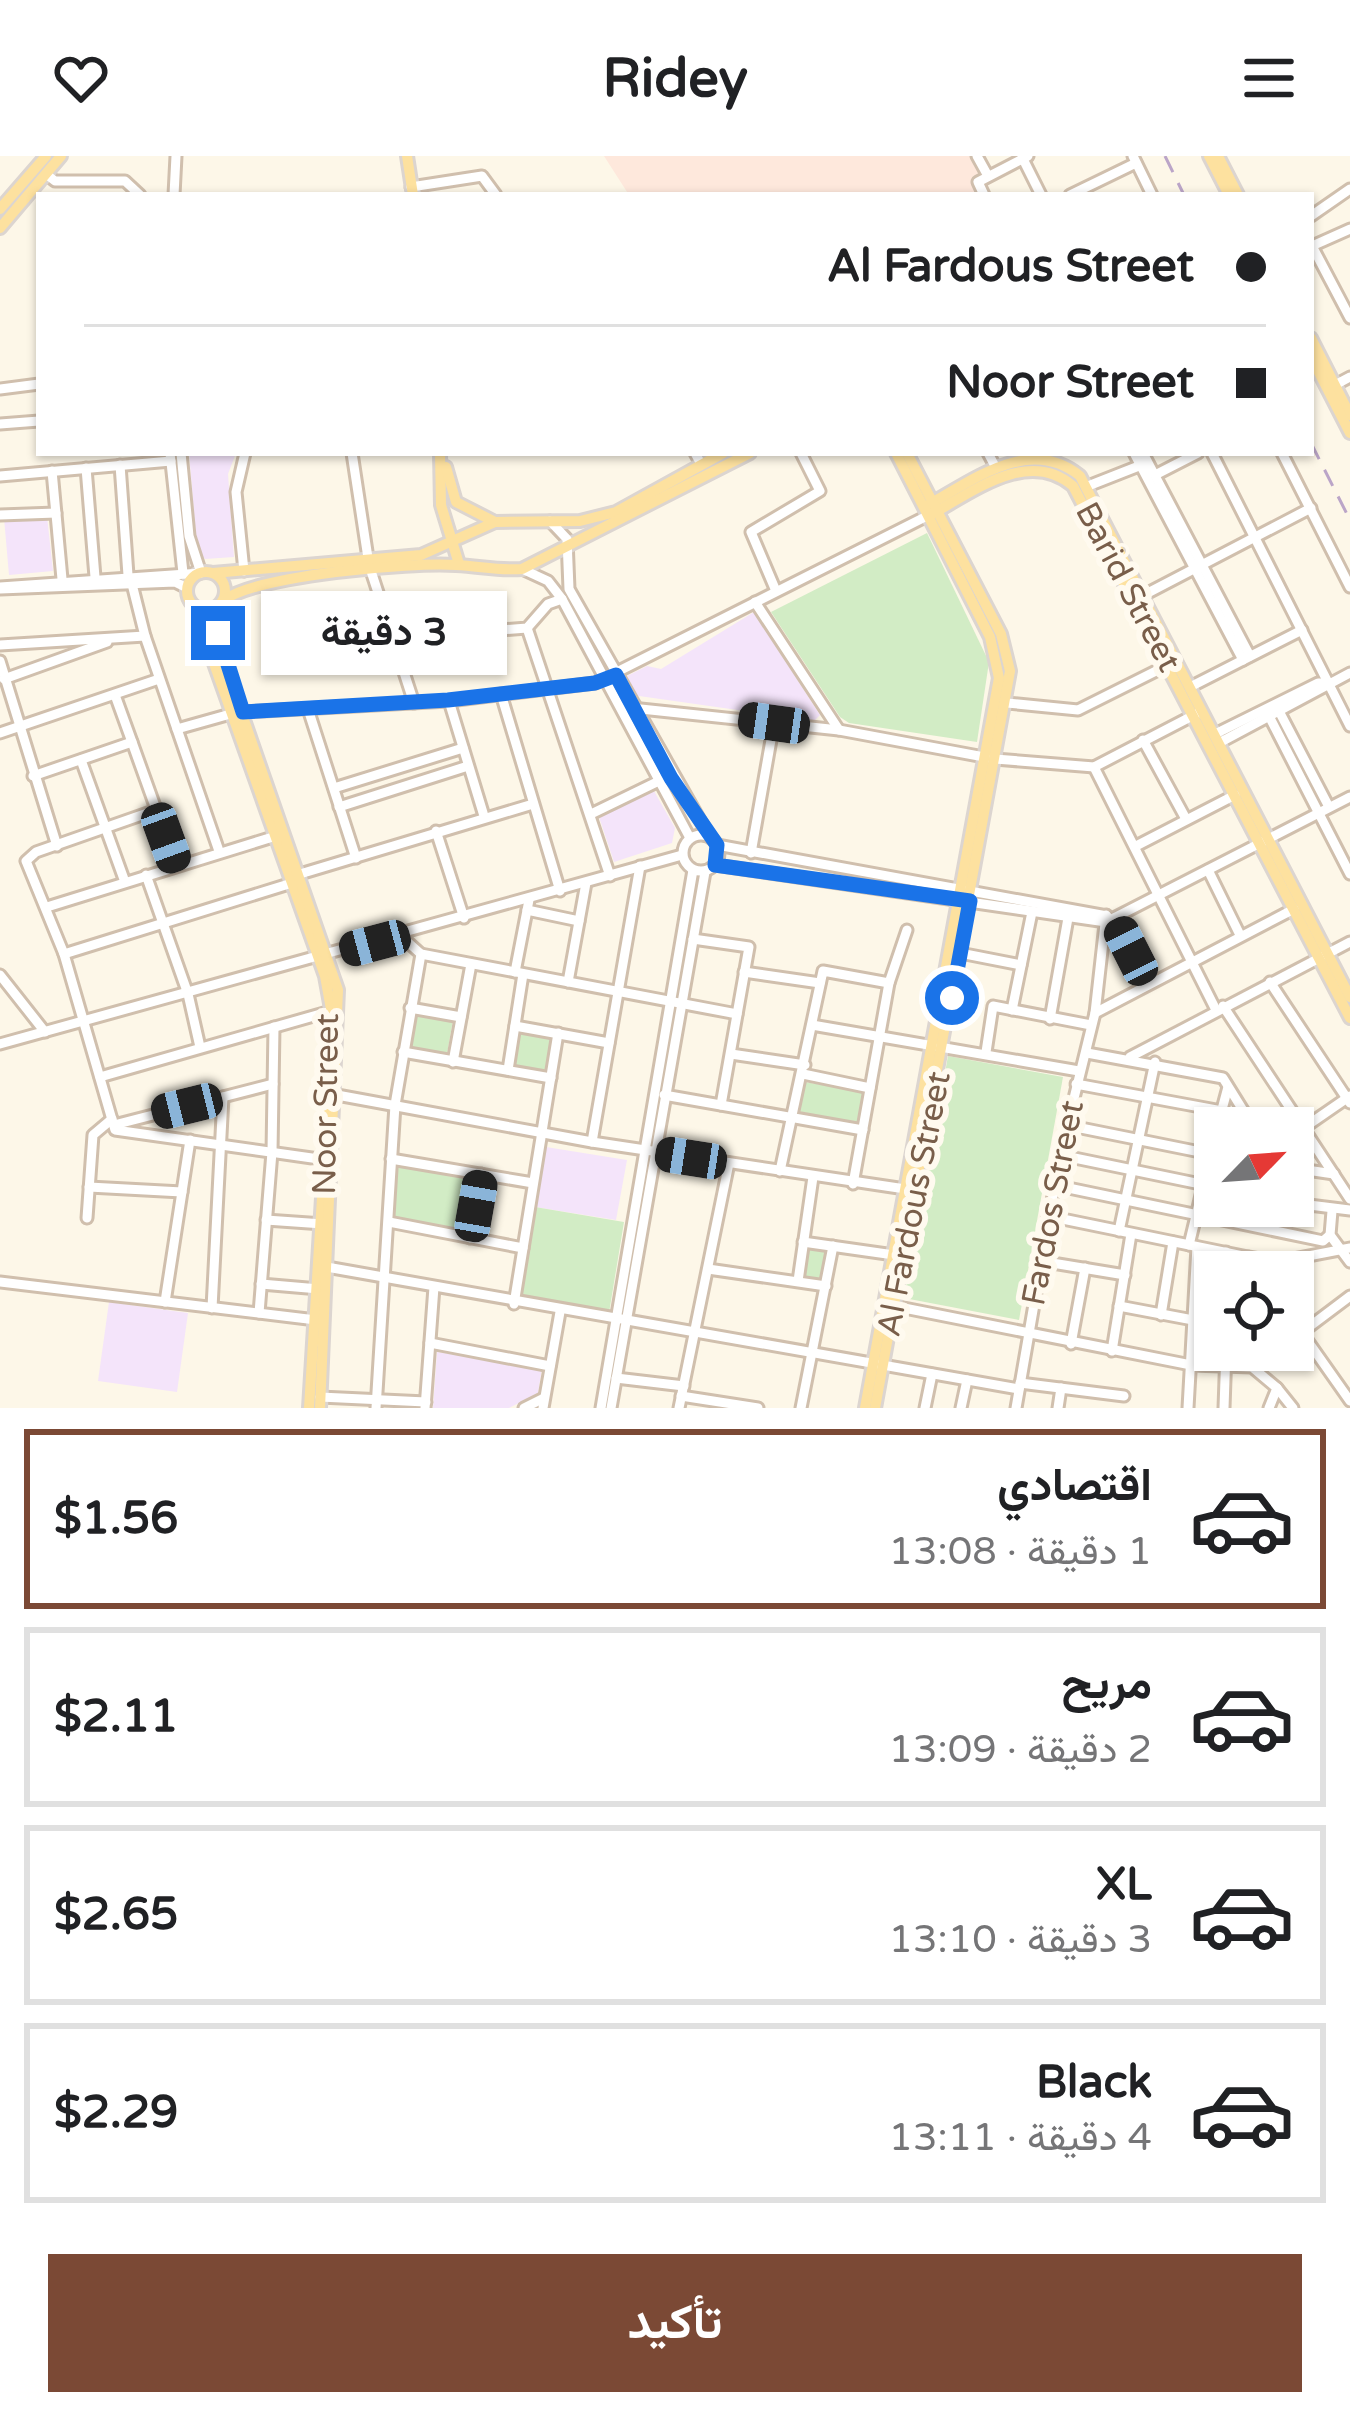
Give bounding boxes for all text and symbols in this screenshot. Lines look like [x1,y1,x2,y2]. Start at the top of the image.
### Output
icon: heart [48,45,114,111]
icon: menu [1236,45,1302,111]
text: Ridey [602,46,748,111]
text: Al Fardous Street [827,240,1194,294]
text: Noor Street [946,356,1194,410]
street label: Barid Street [1067,496,1189,678]
callout: 3 دقيقة [260,591,506,675]
route end [191,606,245,660]
text: 3 دقيقة [321,609,447,656]
car [736,700,812,746]
car [137,798,195,878]
car [1099,911,1163,991]
car [336,916,414,970]
route start [925,971,979,1025]
street label: Noor Street [305,1013,347,1195]
street label: Al Fardous Street [869,1068,959,1340]
car [148,1080,226,1132]
street label: Fardos Street [1014,1097,1092,1309]
north arrow [1194,1107,1314,1227]
map controls [1194,1107,1314,1371]
car [653,1135,729,1181]
car [452,1167,500,1245]
button: locate [1194,1251,1314,1371]
text: اقتصادي [997,1459,1152,1513]
icon: car [1188,1465,1296,1573]
text: $1.56 [54,1492,178,1546]
text: 1 دقيقة · 13:08 [889,1528,1152,1575]
text: مريح [1061,1657,1152,1711]
icon: car [1188,1663,1296,1771]
text: $2.11 [54,1690,178,1744]
text: 2 دقيقة · 13:09 [889,1726,1152,1773]
text: XL [1096,1858,1152,1912]
icon: car [1188,1861,1296,1969]
text: $2.65 [54,1888,178,1942]
text: 3 دقيقة · 13:10 [889,1916,1152,1963]
text: Black [1036,2056,1152,2110]
icon: car [1188,2059,1296,2167]
text: $2.29 [54,2086,178,2140]
text: 4 دقيقة · 13:11 [889,2114,1152,2161]
button: تأكيد [48,2254,1302,2392]

